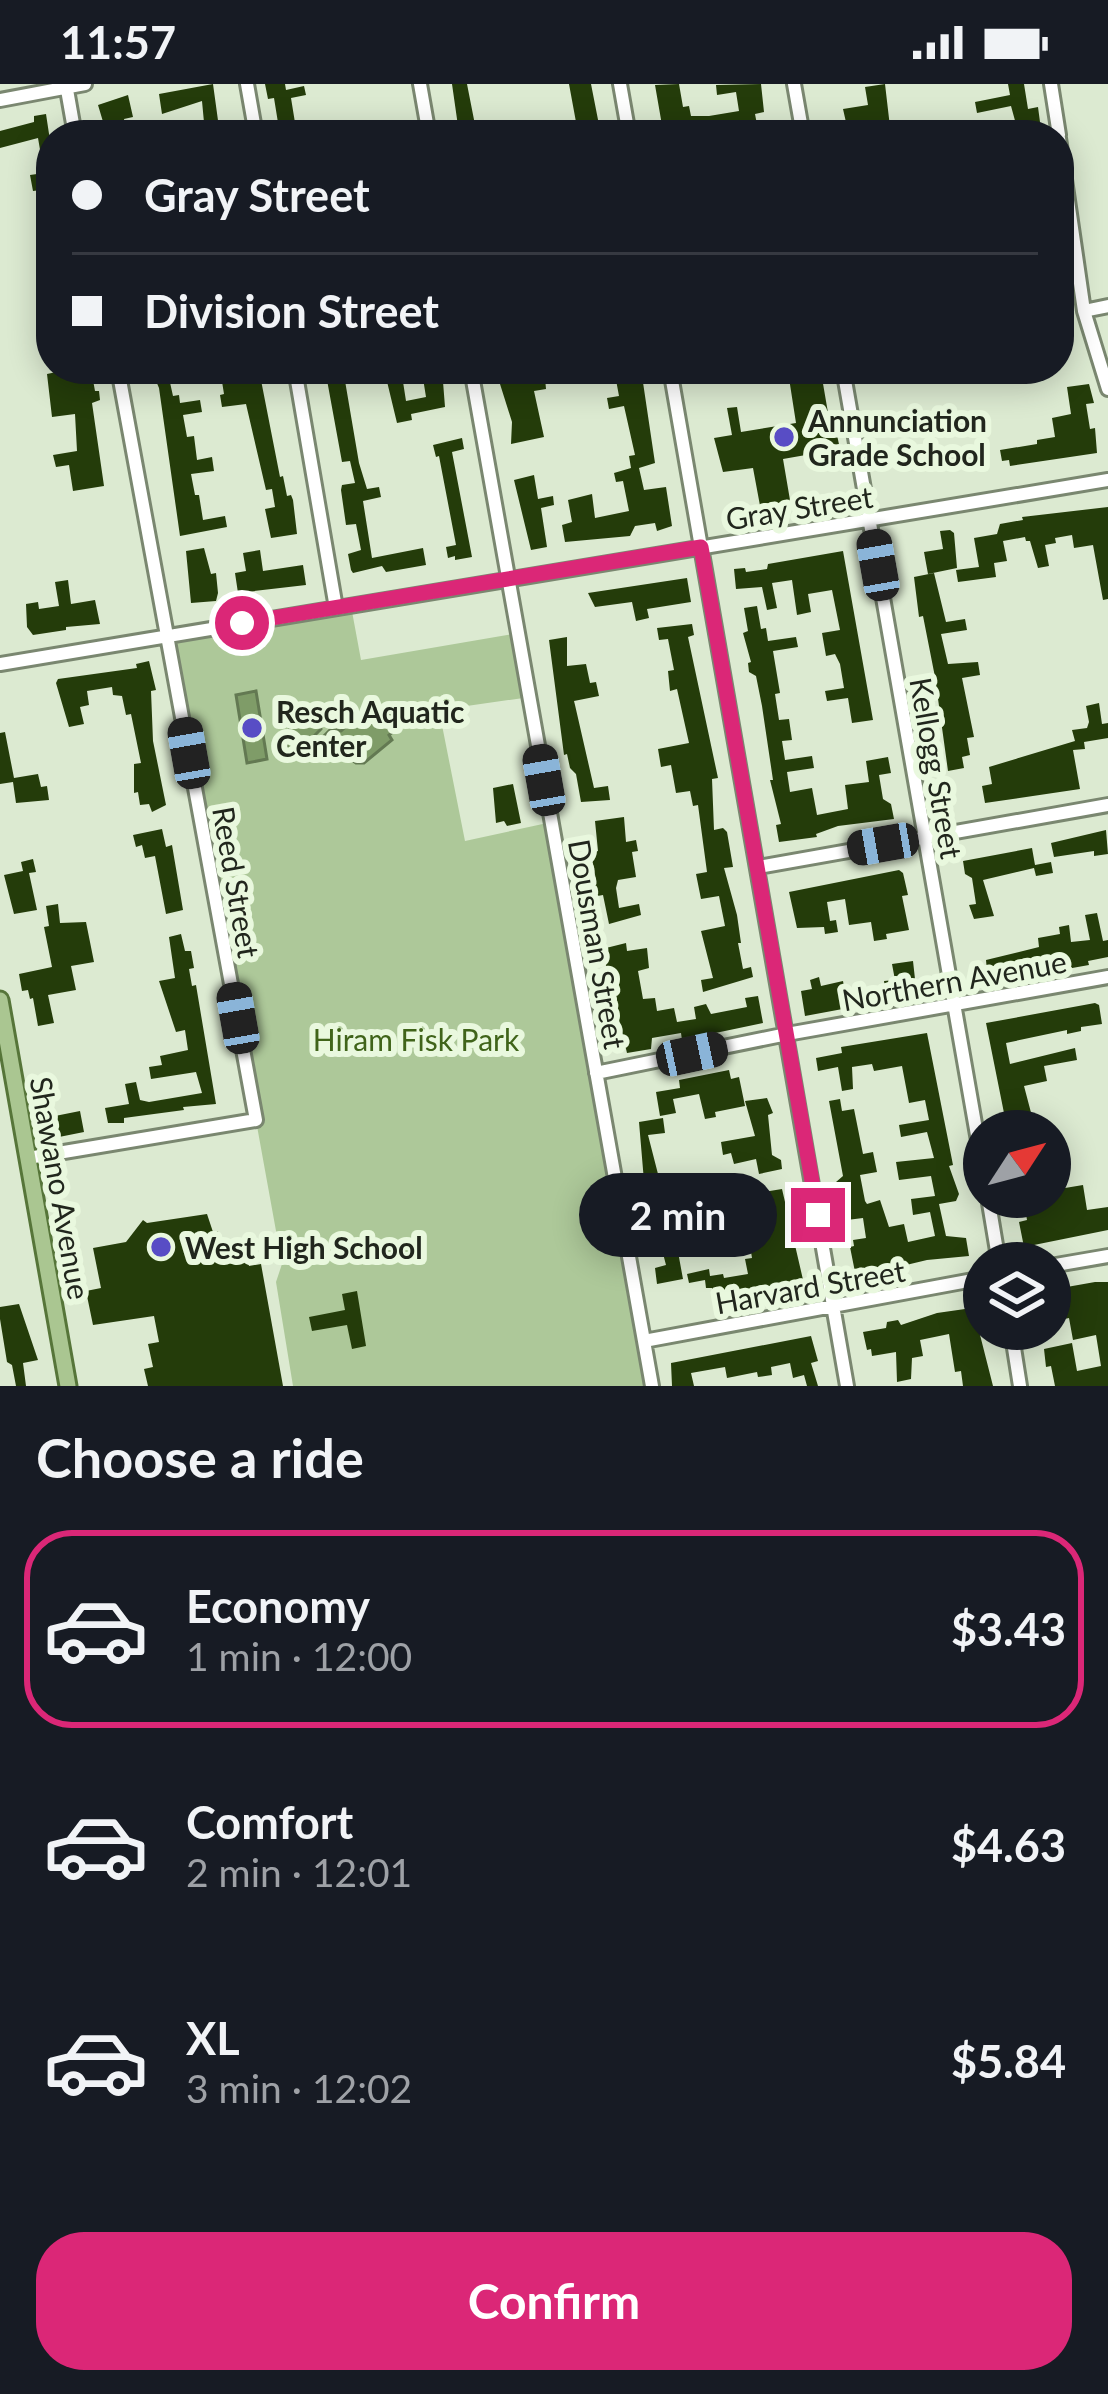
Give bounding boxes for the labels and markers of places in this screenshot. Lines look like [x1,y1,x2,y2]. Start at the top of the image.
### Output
place label: Annunciation Grade School [807,402,987,472]
marker: Annunciation Grade School [771,424,797,450]
place label: Resch Aquatic Center [276,693,464,763]
marker: Resch Aquatic Center [239,715,265,741]
place label: West High School [185,1229,423,1265]
marker: West High School [148,1234,174,1260]

